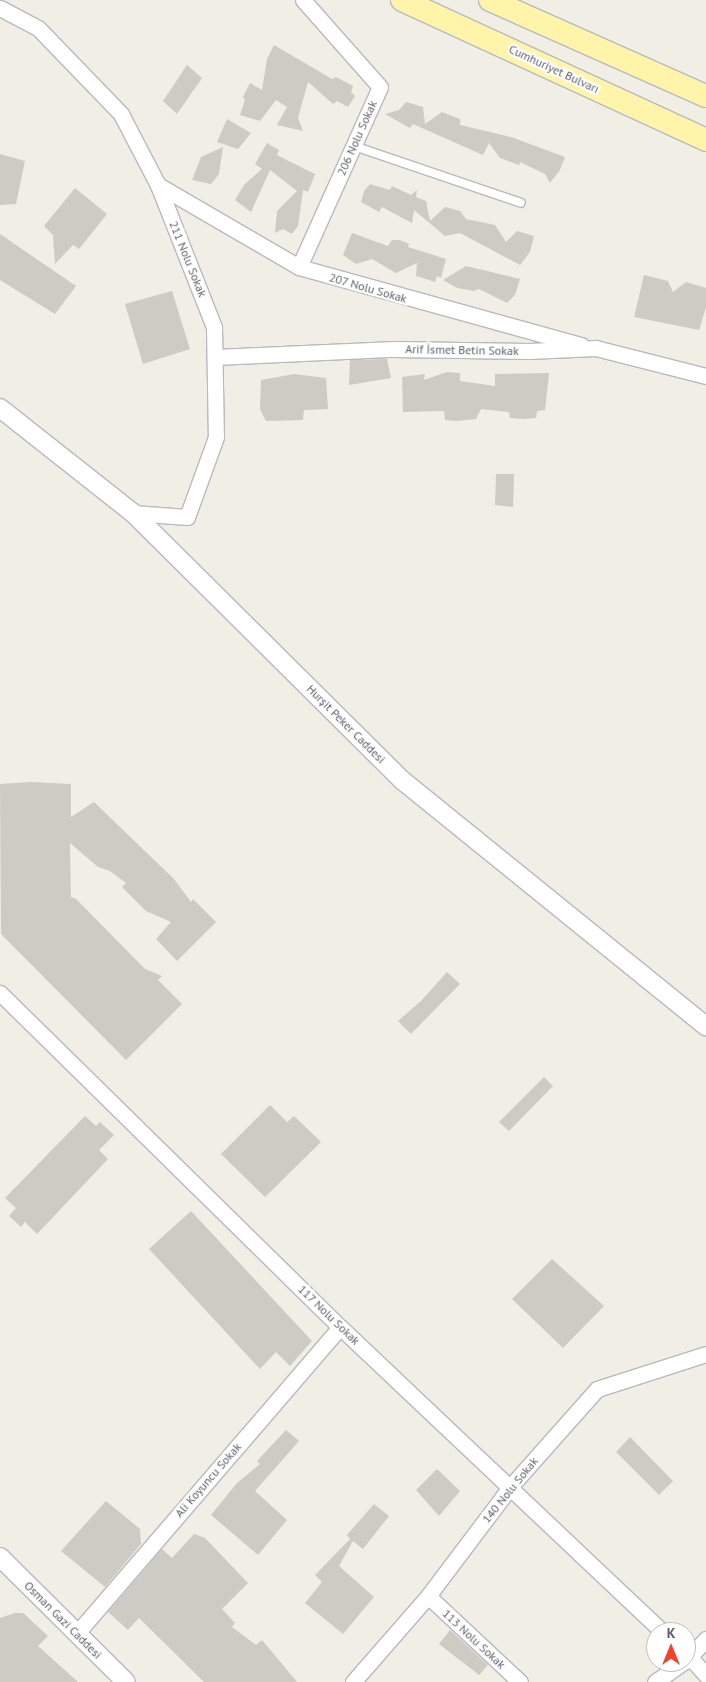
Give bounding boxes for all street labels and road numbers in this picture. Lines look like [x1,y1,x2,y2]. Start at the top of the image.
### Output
street label: Cumhuriyet Bulvarı [507,42,601,96]
street label: 206 Nolu Sokak [334,98,380,178]
street label: 211 Nolu Sokak [166,219,210,299]
street label: 207 Nolu Sokak [327,270,409,306]
street label: Arif İsmet Betin Sokak [405,342,519,358]
street label: Hurşit Peker Caddesi [304,682,388,766]
street label: 117 Nolu Sokak [295,1282,363,1348]
street label: Ali Koyuncu Sokak [172,1440,244,1520]
street label: 140 Nolu Sokak [479,1454,541,1526]
street label: Osman Gazi Caddesi [21,1578,105,1662]
street label: 113 Nolu Sokak [440,1606,508,1672]

